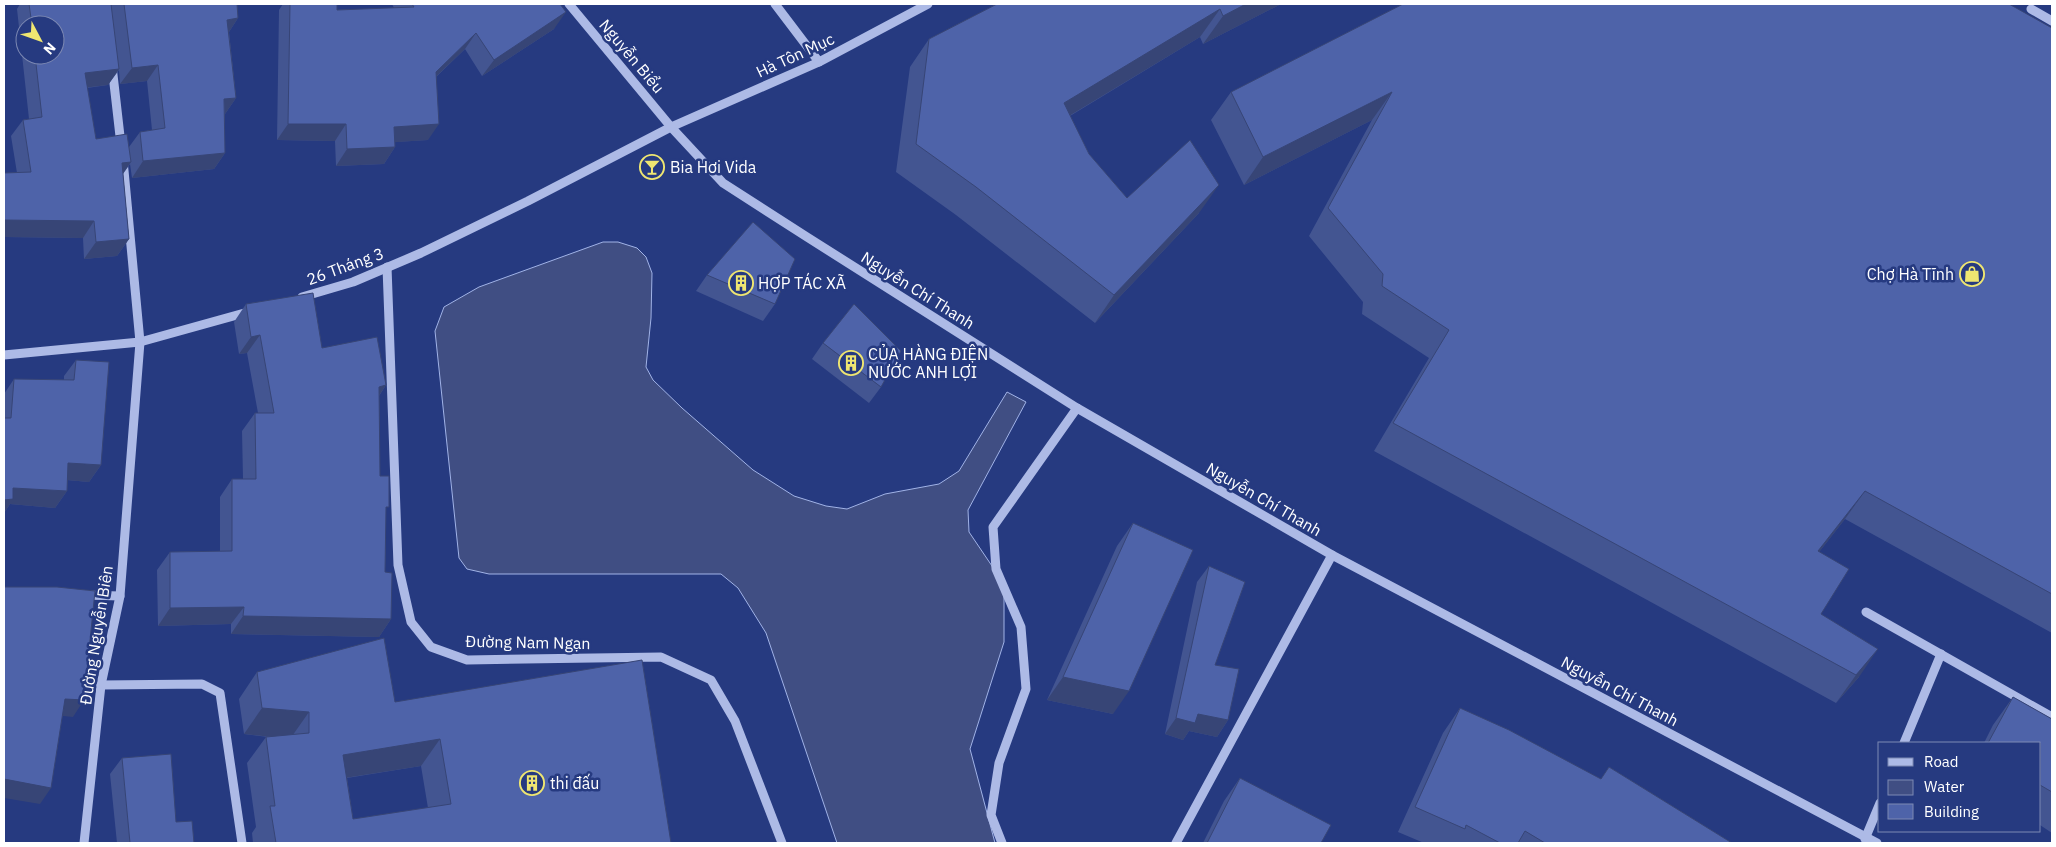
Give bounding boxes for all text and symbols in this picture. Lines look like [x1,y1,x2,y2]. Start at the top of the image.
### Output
north arrow [15,15,65,65]
street label: Nguyễn Biểu [595,15,669,97]
street label: Hà Tôn Mục [753,28,837,82]
text: N [40,39,60,58]
bar icon: Bia Hơi Vida [639,154,665,180]
place label: Bia Hơi Vida [670,157,757,177]
street label: 26 Tháng 3 [304,243,386,289]
street label: Nguyễn Chí Thanh [858,247,978,333]
shop icon: Chợ Hà Tĩnh [1959,261,1985,287]
place label: Chợ Hà Tĩnh [1867,264,1954,284]
building icon: HỢP TÁC XÃ [728,270,754,296]
place label: HỢP TÁC XÃ [758,272,846,293]
place label: CỦA HÀNG ĐIỆN NƯỚC ANH LỢI [868,343,988,382]
building icon: CỦA HÀNG ĐIỆN NƯỚC ANH LỢI [838,350,864,376]
street label: Nguyễn Chí Thanh [1203,458,1325,540]
street label: Đường Nguyễn Biên [75,564,117,706]
street label: Đường Nam Ngạn [465,631,591,653]
street label: Nguyễn Chí Thanh [1558,652,1682,730]
legend [1878,742,2041,832]
text: Road [1924,752,1959,771]
building icon: thi đấu [519,770,545,796]
place label: thi đấu [550,773,599,793]
text: Water [1924,777,1965,796]
text: Building [1924,802,1979,821]

